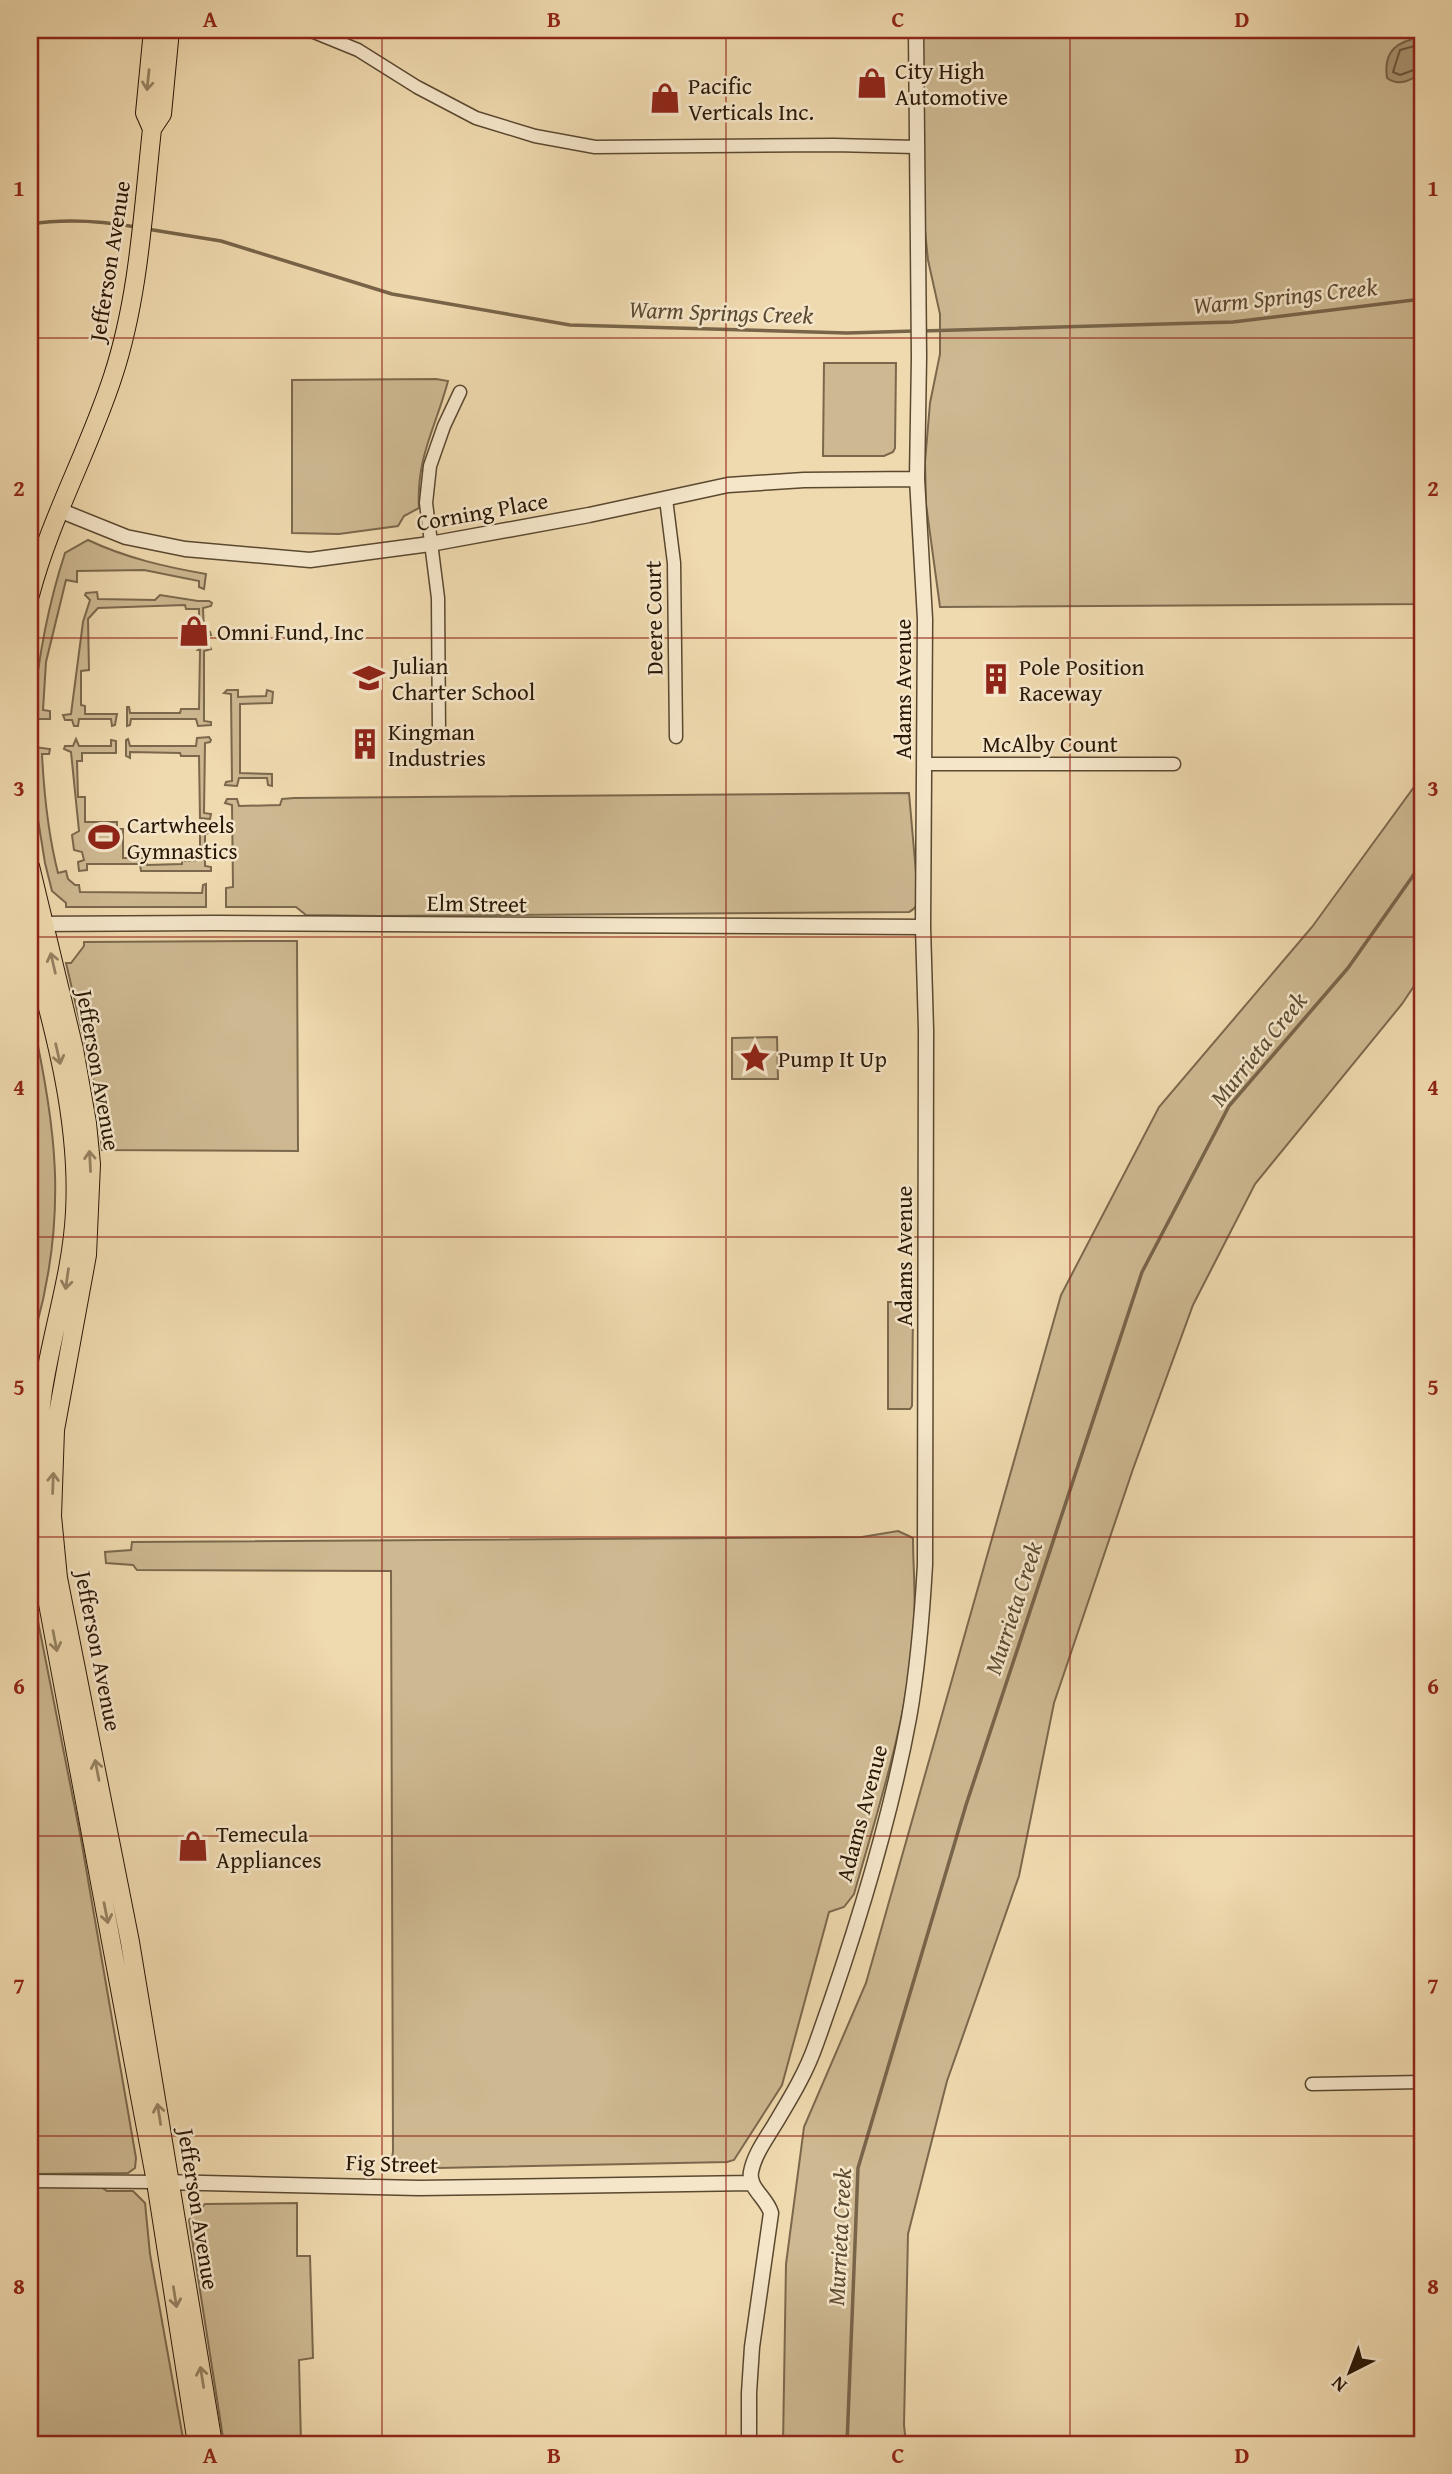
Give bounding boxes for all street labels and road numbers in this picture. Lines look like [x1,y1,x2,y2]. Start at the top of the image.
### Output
street label: Jefferson Avenue [80,178,138,347]
street label: Corning Place [414,483,550,539]
street label: Deere Court [636,560,670,676]
street label: Adams Avenue [886,619,919,759]
street label: McAlby Count [982,727,1118,760]
street label: Elm Street [427,886,527,920]
street label: Jefferson Avenue [68,984,129,1153]
street label: Adams Avenue [887,1186,920,1326]
street label: Jefferson Avenue [67,1565,131,1734]
street label: Adams Avenue [827,1741,895,1885]
street label: Jefferson Avenue [170,2123,228,2292]
street label: Fig Street [345,2145,439,2181]

